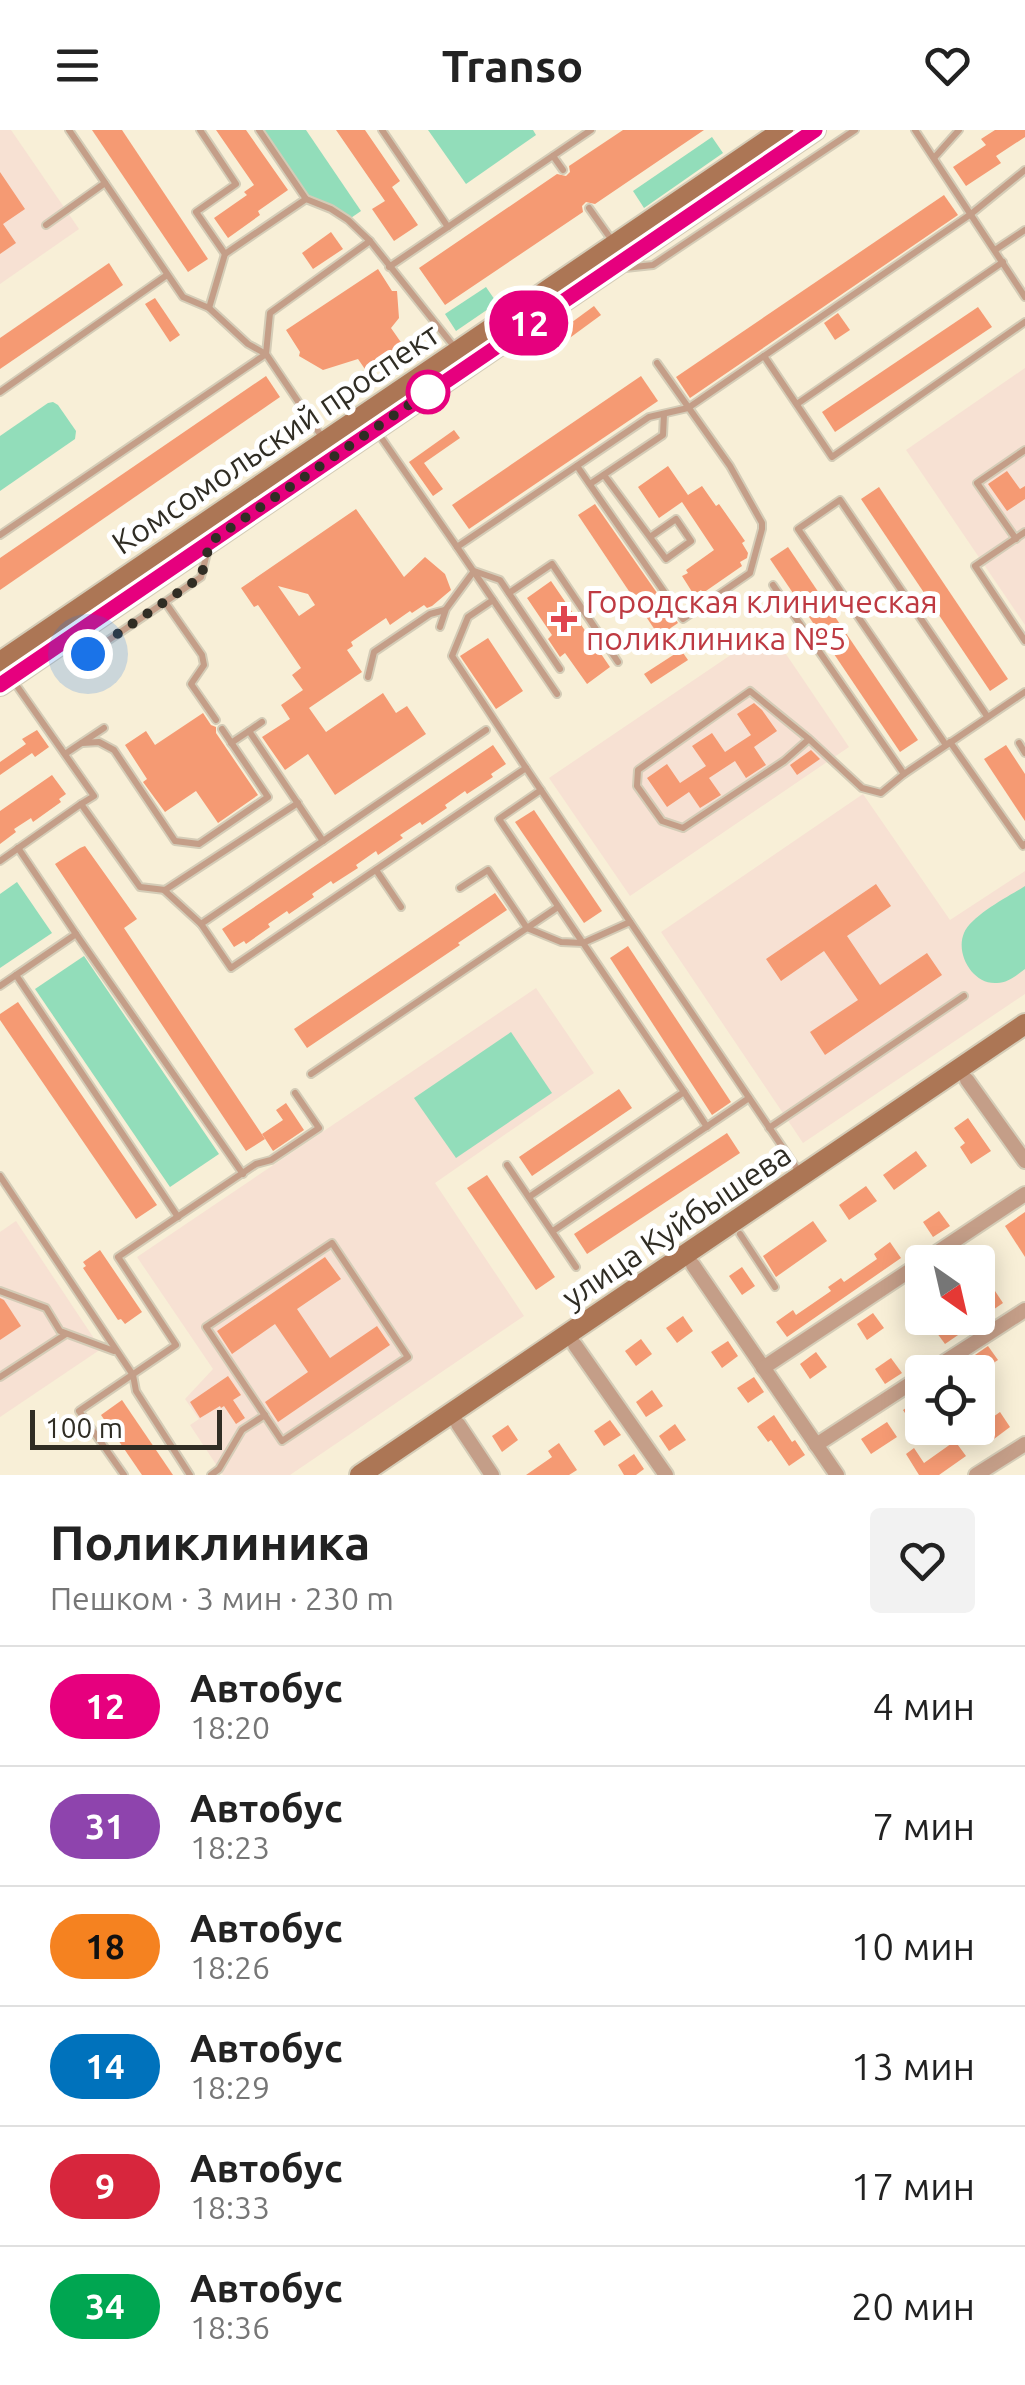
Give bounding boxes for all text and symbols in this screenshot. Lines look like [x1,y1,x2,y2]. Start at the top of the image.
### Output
icon: menu [50,38,105,93]
icon: heart [920,38,975,93]
text: Transo [442,40,583,91]
line badge: 12 [484,290,574,356]
text: 12 [509,303,549,343]
street label: Комсомольский проспект [105,315,445,561]
unlabelled marker [407,371,449,413]
place label: Городская клиническая поликлиника №5 [586,583,938,656]
marker: Городская клиническая поликлиника №5 [551,606,577,632]
your location [63,629,113,679]
street label: улица Куйбышева [555,1135,797,1315]
north arrow [905,1245,995,1335]
map controls [905,1245,995,1445]
button: locate [905,1355,995,1445]
scale bar [30,1405,222,1450]
text: 100 m [45,1412,123,1443]
button: heart [870,1508,975,1613]
text: Поликлиника [50,1515,370,1569]
text: Пешком · 3 мин · 230 m [50,1580,394,1616]
text: Автобус [190,1667,343,1709]
text: 4 мин [873,1685,975,1727]
text: 12 [85,1686,125,1726]
text: 18:20 [190,1709,270,1745]
text: Автобус [190,1787,343,1829]
text: 7 мин [873,1805,975,1847]
text: 31 [85,1806,125,1846]
text: 18:23 [190,1829,270,1865]
text: Автобус [190,1907,343,1949]
text: 10 мин [851,1925,975,1967]
text: 18 [85,1926,125,1966]
text: 18:26 [190,1949,270,1985]
text: Автобус [190,2027,343,2069]
text: 13 мин [851,2045,975,2087]
text: 14 [85,2046,125,2086]
text: 18:29 [190,2069,270,2105]
text: Автобус [190,2147,343,2189]
text: 17 мин [851,2165,975,2207]
text: 9 [95,2166,115,2206]
text: 18:33 [190,2189,270,2225]
text: Автобус [190,2267,343,2309]
text: 20 мин [851,2285,975,2327]
text: 34 [85,2286,125,2326]
text: 18:36 [190,2309,270,2345]

